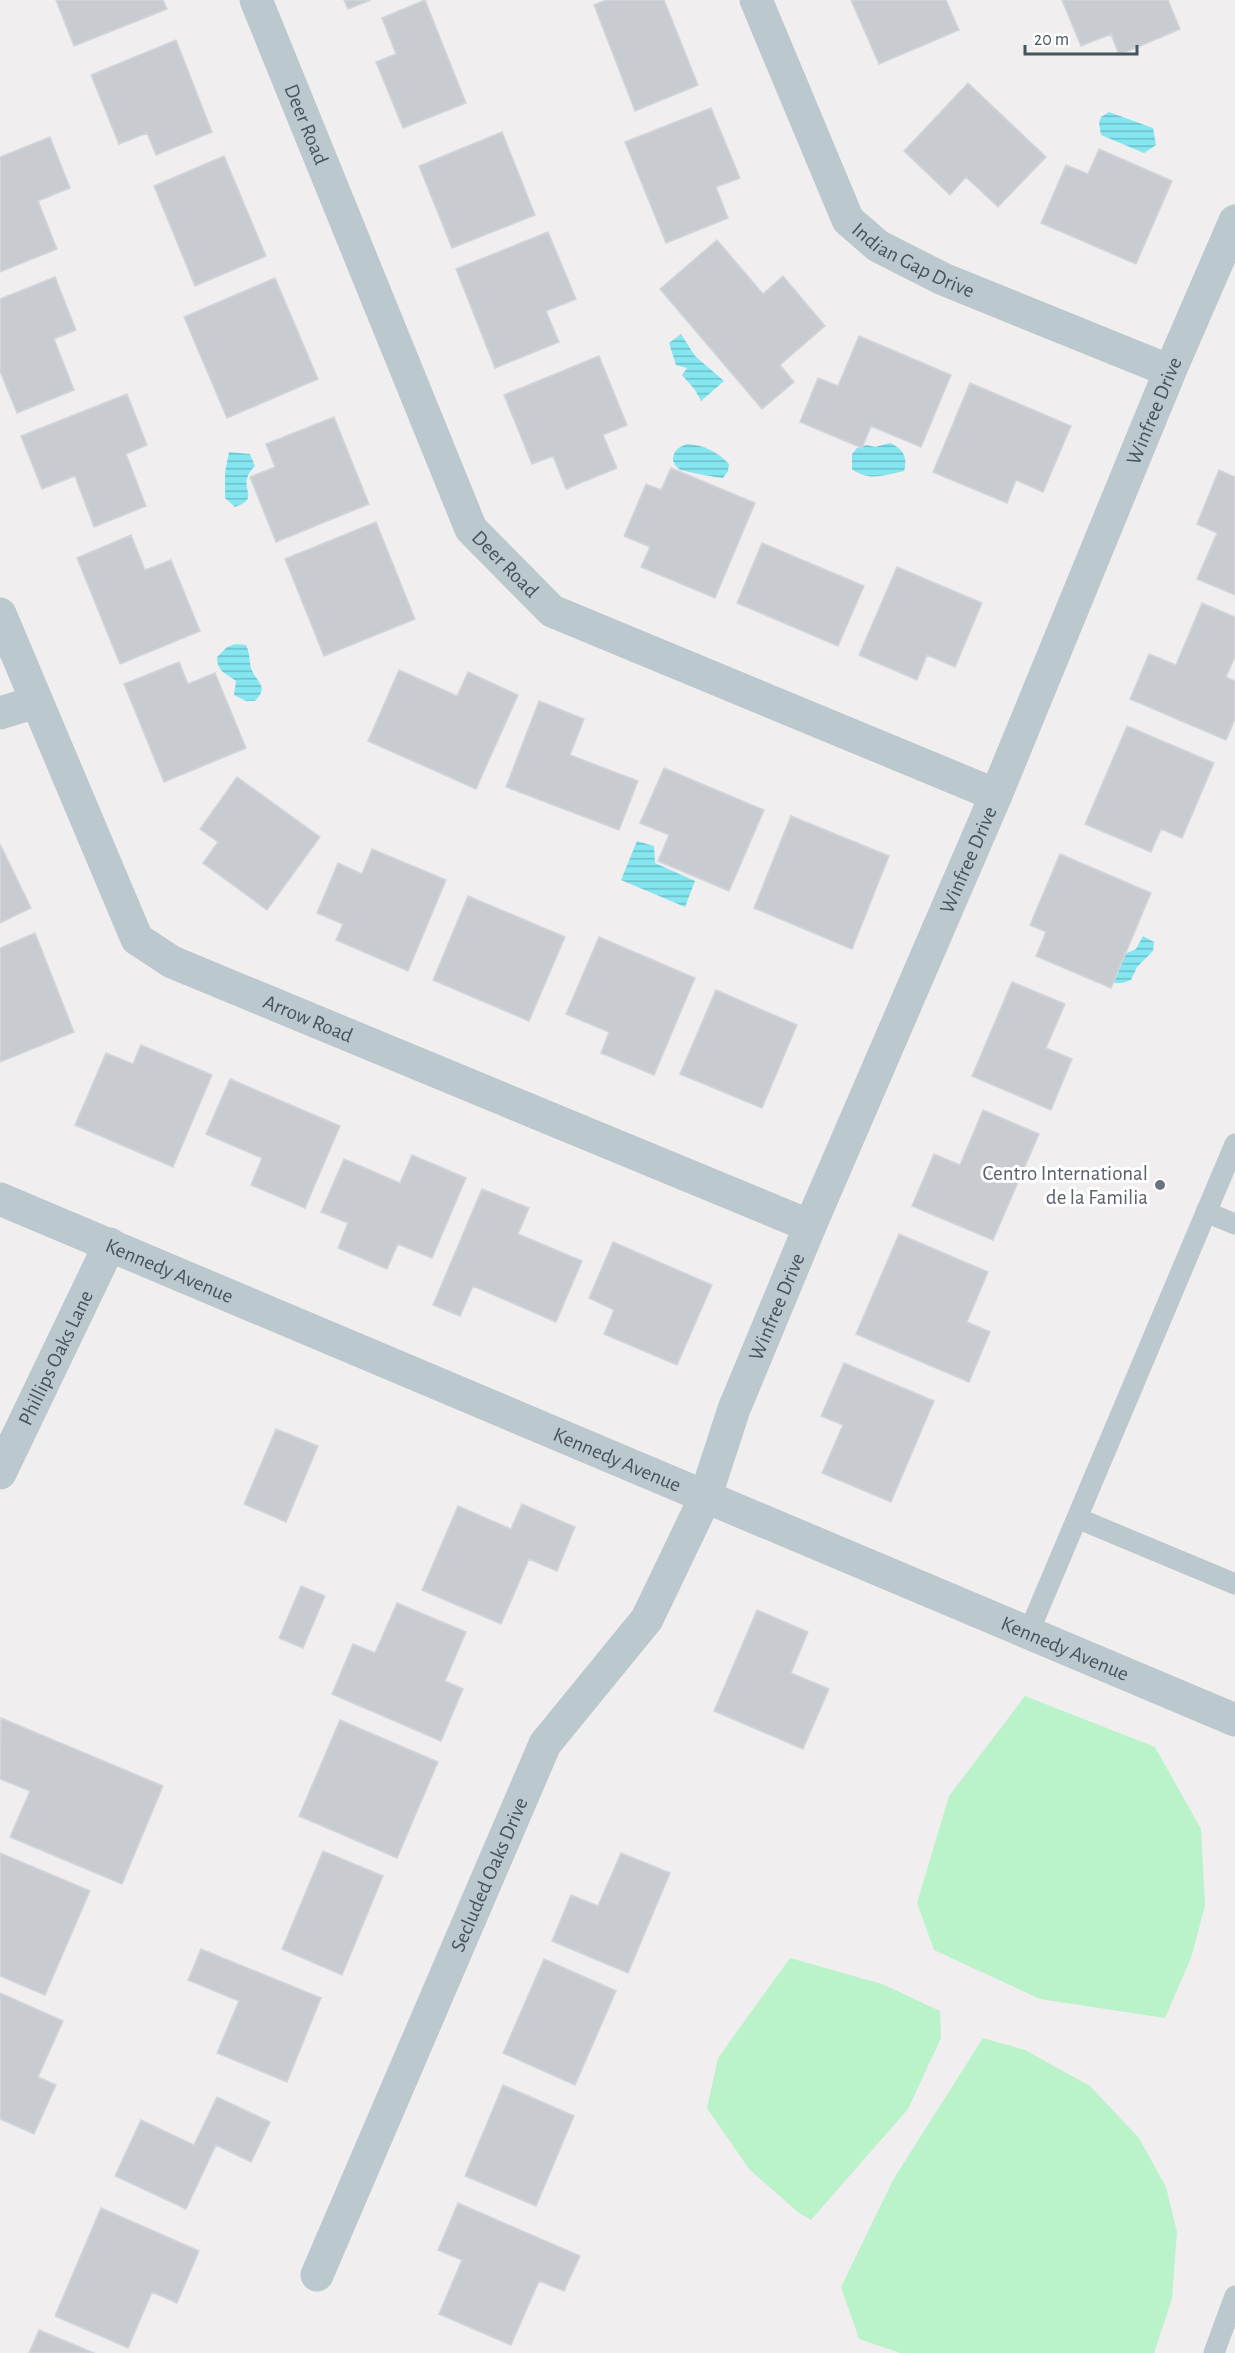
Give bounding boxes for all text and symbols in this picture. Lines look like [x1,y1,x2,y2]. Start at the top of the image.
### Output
scale bar [1025,18,1138,56]
text: 20 m [1034,31,1069,49]
street label: Deer Road [280,81,332,168]
street label: Indian Gap Drive [848,219,977,302]
street label: Winfree Drive [1123,354,1186,468]
street label: Deer Road [468,527,542,602]
street label: Winfree Drive [936,803,1001,917]
street label: Arrow Road [260,991,356,1047]
place label: Centro International de la Familia [982,1163,1148,1208]
marker: Centro International de la Familia [1153,1178,1167,1192]
street label: Kennedy Avenue [102,1235,236,1307]
street label: Winfree Drive [745,1250,809,1363]
street label: Phillips Oaks Lane [15,1287,97,1429]
street label: Kennedy Avenue [550,1424,684,1496]
street label: Kennedy Avenue [998,1613,1132,1685]
street label: Secluded Oaks Drive [447,1794,532,1955]

